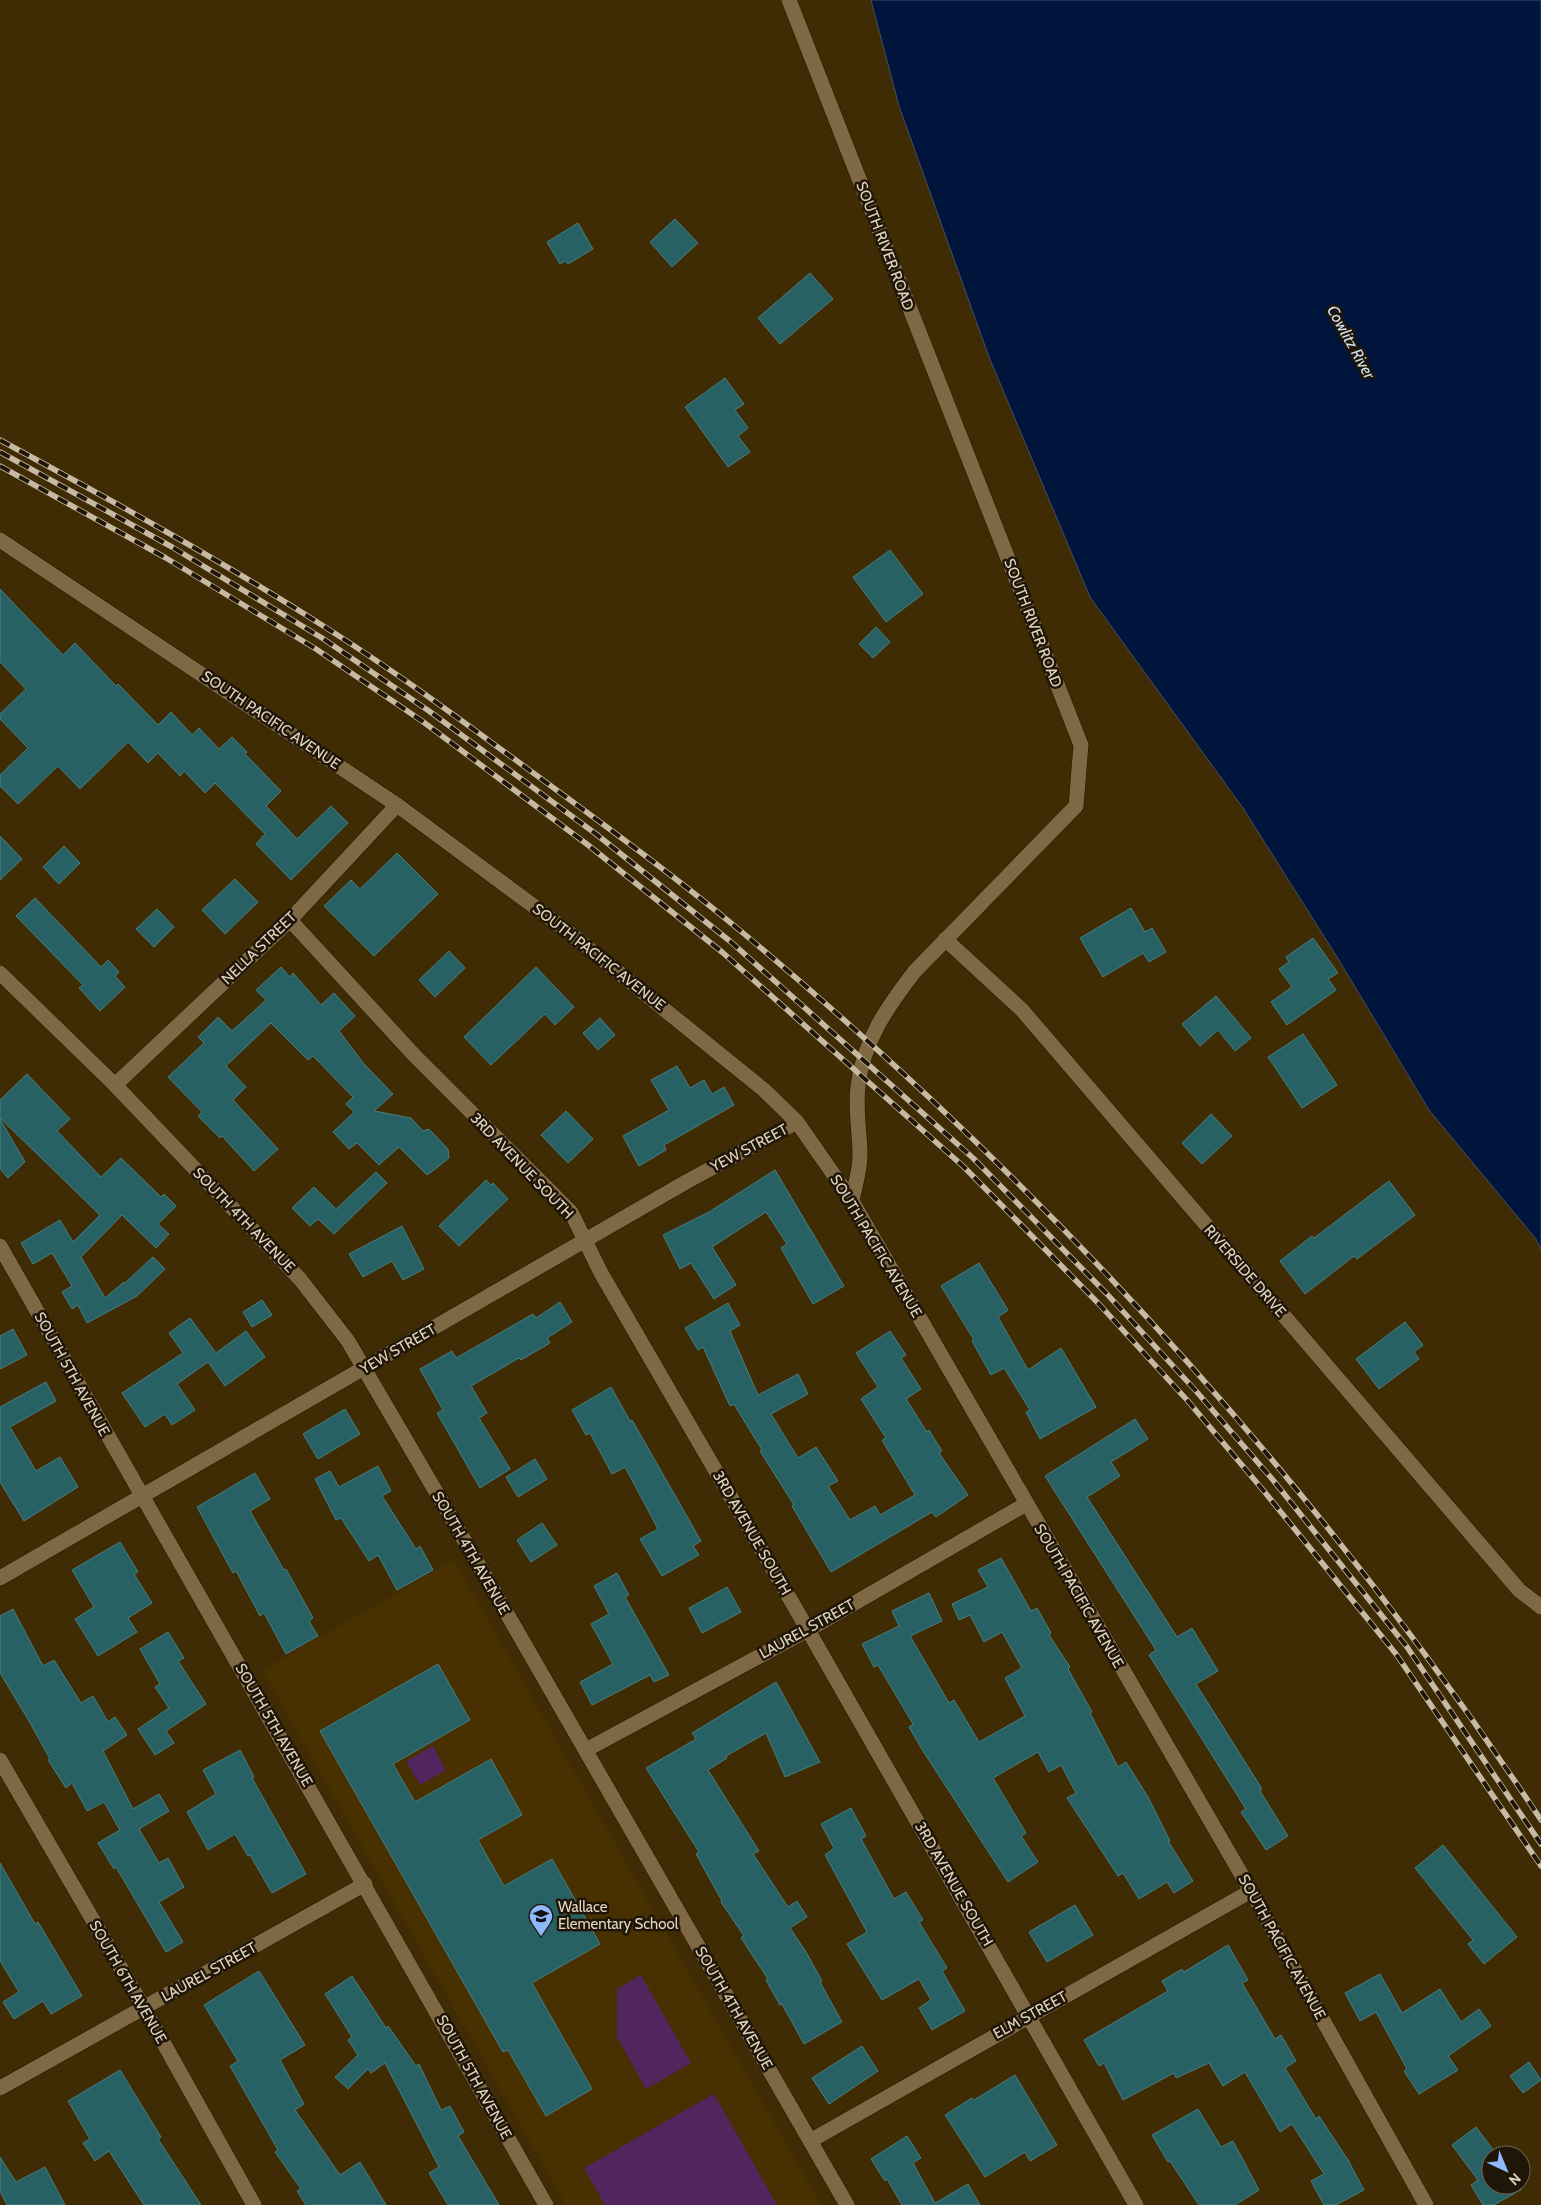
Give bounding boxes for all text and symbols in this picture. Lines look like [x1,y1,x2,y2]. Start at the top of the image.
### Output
street label: SOUTH RIVER ROAD [852,179,918,313]
water label: Cowlitz River [1323,302,1380,383]
street label: SOUTH RIVER ROAD [1000,556,1066,690]
street label: SOUTH PACIFIC AVENUE [198,667,344,773]
street label: SOUTH PACIFIC AVENUE [529,900,669,1014]
street label: NELLA STREET [218,908,300,988]
street label: 3RD AVENUE SOUTH [467,1109,577,1223]
street label: YEW STREET [706,1120,791,1176]
street label: SOUTH 4TH AVENUE [189,1164,299,1276]
street label: SOUTH PACIFIC AVENUE [826,1171,926,1321]
street label: RIVERSIDE DRIVE [1200,1221,1290,1321]
street label: SOUTH 5TH AVENUE [30,1309,114,1439]
street label: YEW STREET [356,1320,439,1378]
street label: 3RD AVENUE SOUTH [709,1468,795,1598]
street label: SOUTH 4TH AVENUE [428,1488,514,1618]
street label: SOUTH PACIFIC AVENUE [1030,1521,1128,1671]
street label: LAUREL STREET [756,1595,858,1663]
street label: SOUTH 5TH AVENUE [231,1660,317,1790]
street label: 3RD AVENUE SOUTH [911,1819,997,1949]
street label: SOUTH PACIFIC AVENUE [1235,1871,1329,2023]
place label: Wallace Elementary School [558,1898,679,1933]
school or university icon: Wallace Elementary School [528,1903,554,1937]
street label: SOUTH 6TH AVENUE [85,1917,171,2047]
street label: LAUREL STREET [158,1938,260,2006]
street label: SOUTH 4TH AVENUE [691,1943,777,2073]
street label: ELM STREET [990,1987,1070,2043]
street label: SOUTH 5TH AVENUE [432,2012,516,2142]
north arrow [1481,2145,1531,2195]
text: N [1505,2169,1525,2189]

